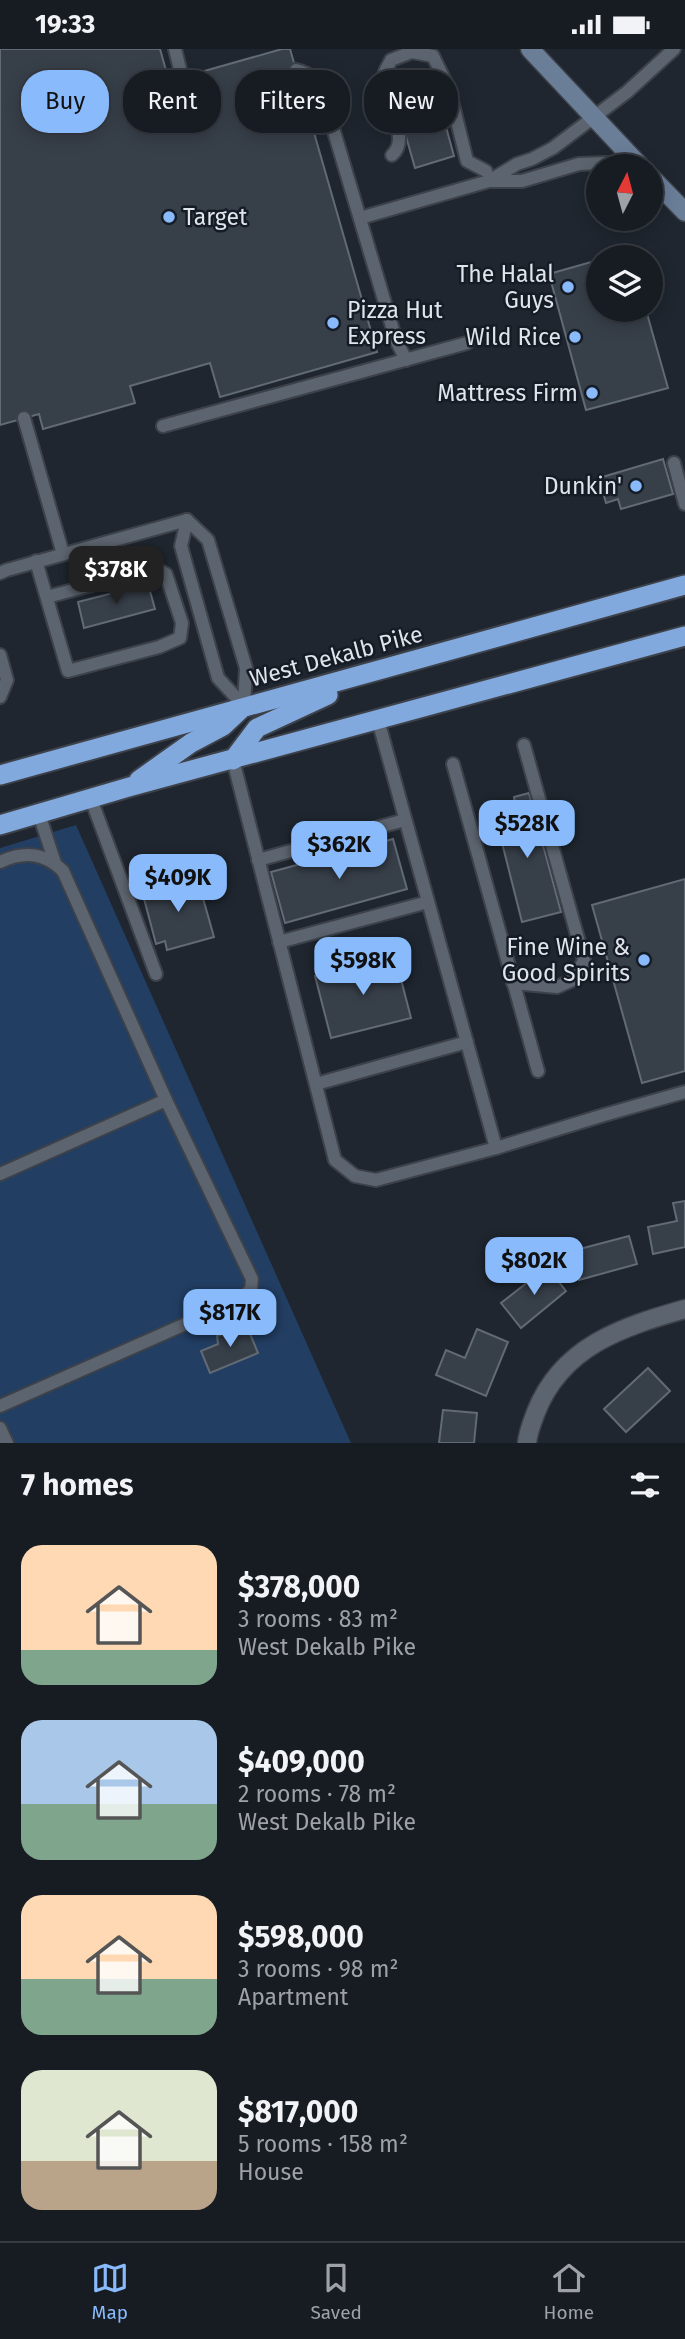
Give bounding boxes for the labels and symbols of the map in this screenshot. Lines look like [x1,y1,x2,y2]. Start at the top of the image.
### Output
north arrow [586,154,663,231]
place label: Target [183,203,248,231]
marker: Target [161,209,177,225]
place label: The Halal Guys [456,260,554,314]
marker: The Halal Guys [560,279,576,295]
place label: Pizza Hut Express [347,296,443,350]
marker: Pizza Hut Express [325,315,341,331]
place label: Wild Rice [466,323,561,351]
marker: Wild Rice [567,329,583,345]
place label: Mattress Firm [437,379,578,407]
marker: Mattress Firm [584,385,600,401]
place label: Dunkin' [544,472,622,500]
marker: Dunkin' [628,478,644,494]
pin: $378K [67,547,165,606]
street label: West Dekalb Pike [246,619,426,693]
pin: $528K [478,801,576,860]
pin: $362K [290,821,388,881]
pin: $409K [129,855,227,914]
place label: Fine Wine & Good Spirits [502,933,630,987]
pin: $598K [314,937,412,997]
marker: Fine Wine & Good Spirits [636,952,652,968]
pin: $802K [485,1237,583,1297]
pin: $817K [181,1289,279,1349]

